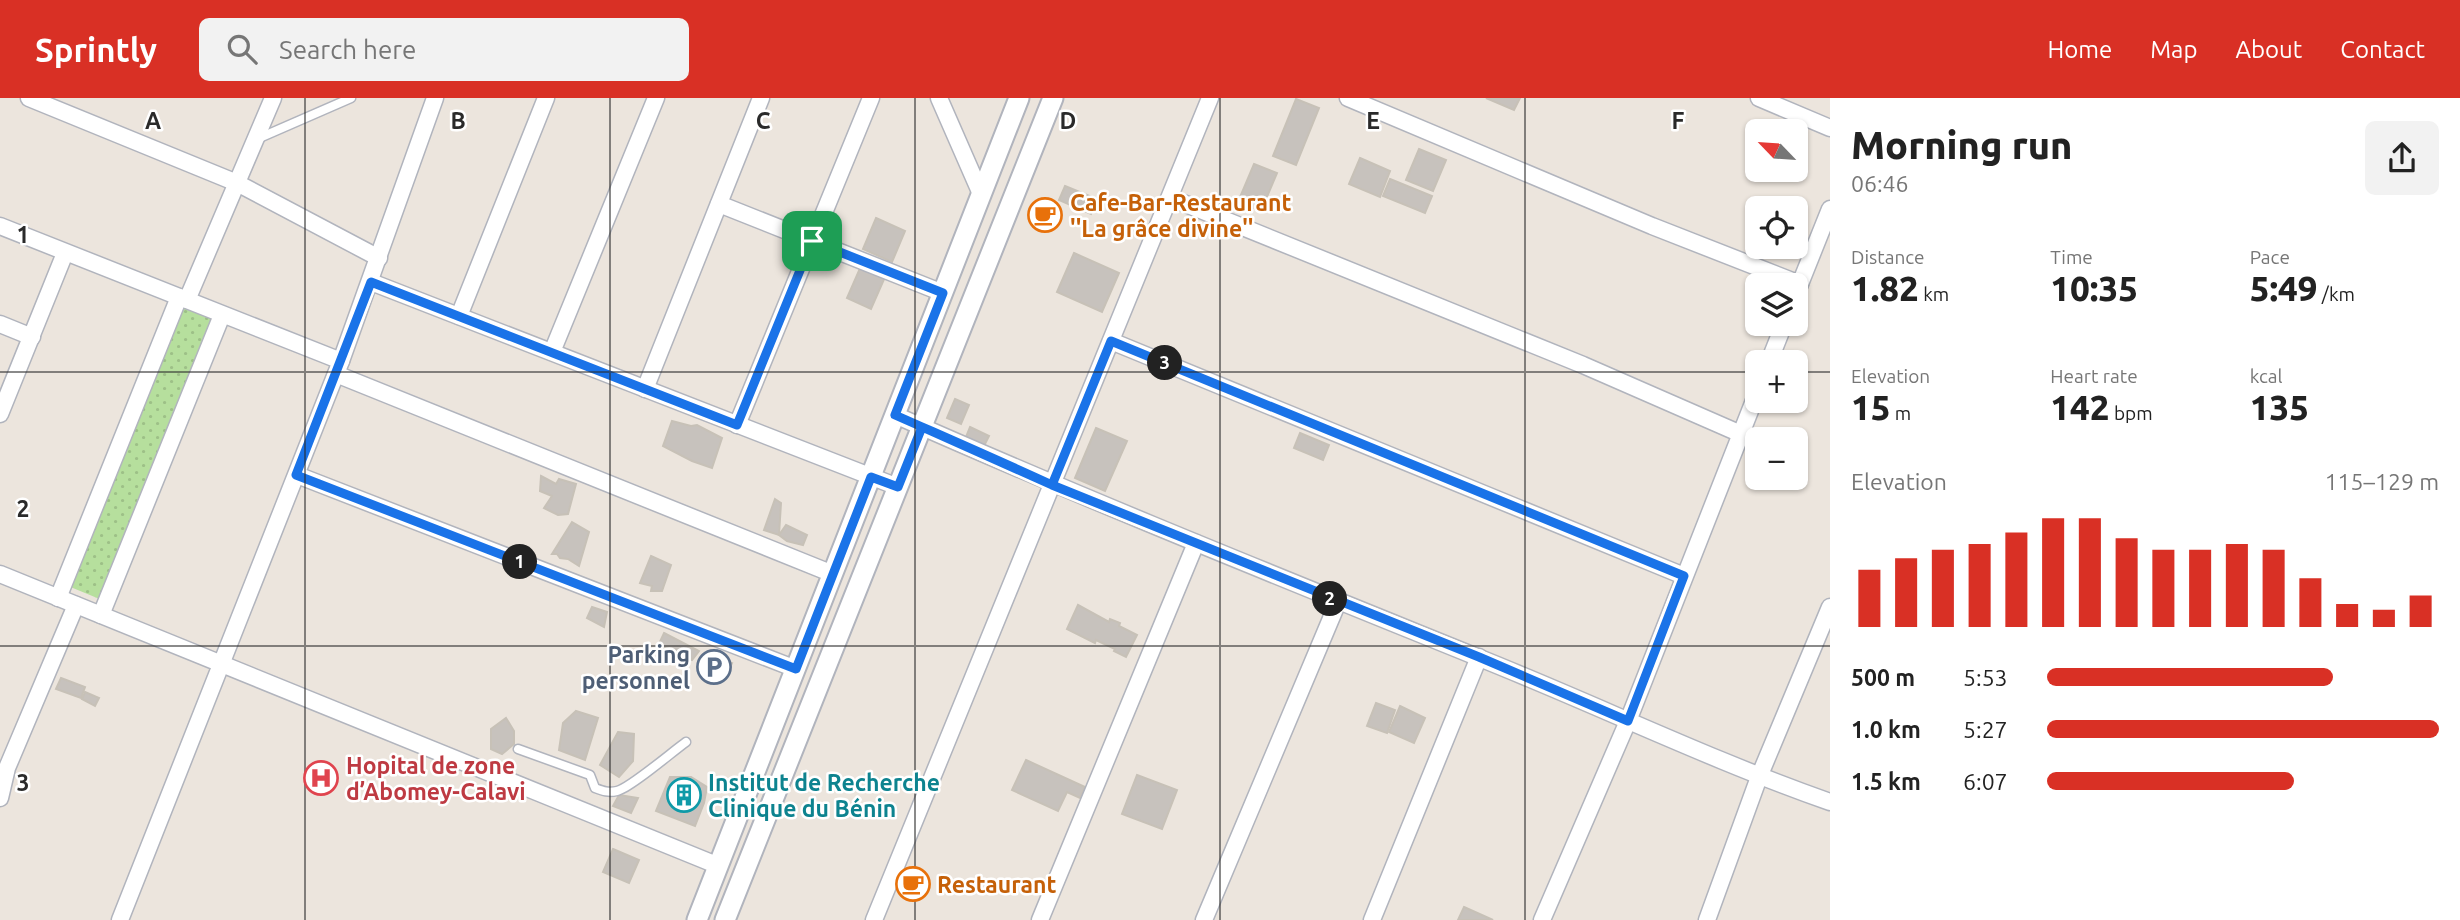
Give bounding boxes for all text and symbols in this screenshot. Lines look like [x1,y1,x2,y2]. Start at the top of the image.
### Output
search box [199,18,689,81]
icon: search [223,30,261,68]
text: Sprintly [35,31,157,68]
text: Search here [279,35,416,64]
text: Home [2047,36,2112,63]
text: Map [2150,36,2197,63]
text: About [2235,36,2302,63]
text: Contact [2340,36,2425,63]
text: A [145,108,161,133]
text: B [450,108,466,133]
text: C [756,108,771,133]
text: D [1060,108,1076,133]
text: E [1366,108,1380,133]
text: F [1672,108,1685,133]
north arrow [1745,119,1808,182]
map controls [1745,119,1808,490]
button: share [2365,121,2439,195]
text: Morning run [1851,124,2072,166]
text: 06:46 [1851,171,1909,196]
place label: Cafe-Bar-Restaurant ''La grâce divine'' [1070,190,1292,241]
cafe icon: Cafe-Bar-Restaurant ''La grâce divine'' [1026,196,1064,234]
button: locate [1745,196,1808,259]
pin [782,211,842,271]
text: 1 [17,222,29,247]
icon: arrive [793,222,831,260]
text: Distance [1851,246,1925,268]
text: Time [2050,246,2093,268]
text: Pace [2250,246,2290,268]
text: 1.82 [1851,268,1919,308]
text: 10:35 [2050,268,2138,308]
text: 5:49 [2250,268,2318,308]
button: layers [1745,273,1808,336]
text: km [1919,283,1949,305]
text: /km [2318,283,2355,305]
pin: 3 [1148,345,1182,380]
button: + [1745,350,1808,413]
text: 3 [1159,351,1170,373]
text: Elevation [1851,365,1930,387]
text: Heart rate [2050,365,2138,387]
text: kcal [2250,365,2282,387]
text: 15 [1851,387,1890,427]
text: 142 [2050,387,2110,427]
text: 135 [2250,387,2309,427]
text: m [1890,402,1911,424]
text: bpm [2110,402,2153,424]
button: − [1745,427,1808,490]
text: Elevation [1851,469,1947,494]
text: 115–129 m [2325,469,2439,494]
text: 2 [17,496,29,521]
pin: 1 [503,545,538,580]
text: 1 [514,550,525,572]
pin: 2 [1312,582,1348,616]
text: 2 [1324,587,1335,609]
place label: Parking personnel [582,642,690,693]
parking icon: Parking personnel [695,648,733,686]
text: 500 m [1851,665,1915,690]
text: 5:53 [1963,665,2008,690]
text: 1.0 km [1851,717,1921,742]
text: 5:27 [1963,717,2008,742]
place label: Hopital de zone d’Abomey-Calavi [346,753,526,804]
hospital icon: Hopital de zone d’Abomey-Calavi [302,759,340,797]
text: 1.5 km [1851,769,1921,794]
text: 6:07 [1963,769,2008,794]
text: 3 [17,770,29,795]
place label: Institut de Recherche Clinique du Bénin [708,770,940,821]
building icon: Institut de Recherche Clinique du Bénin [665,776,703,814]
cafe icon: Restaurant [894,865,932,903]
place label: Restaurant [937,872,1056,897]

